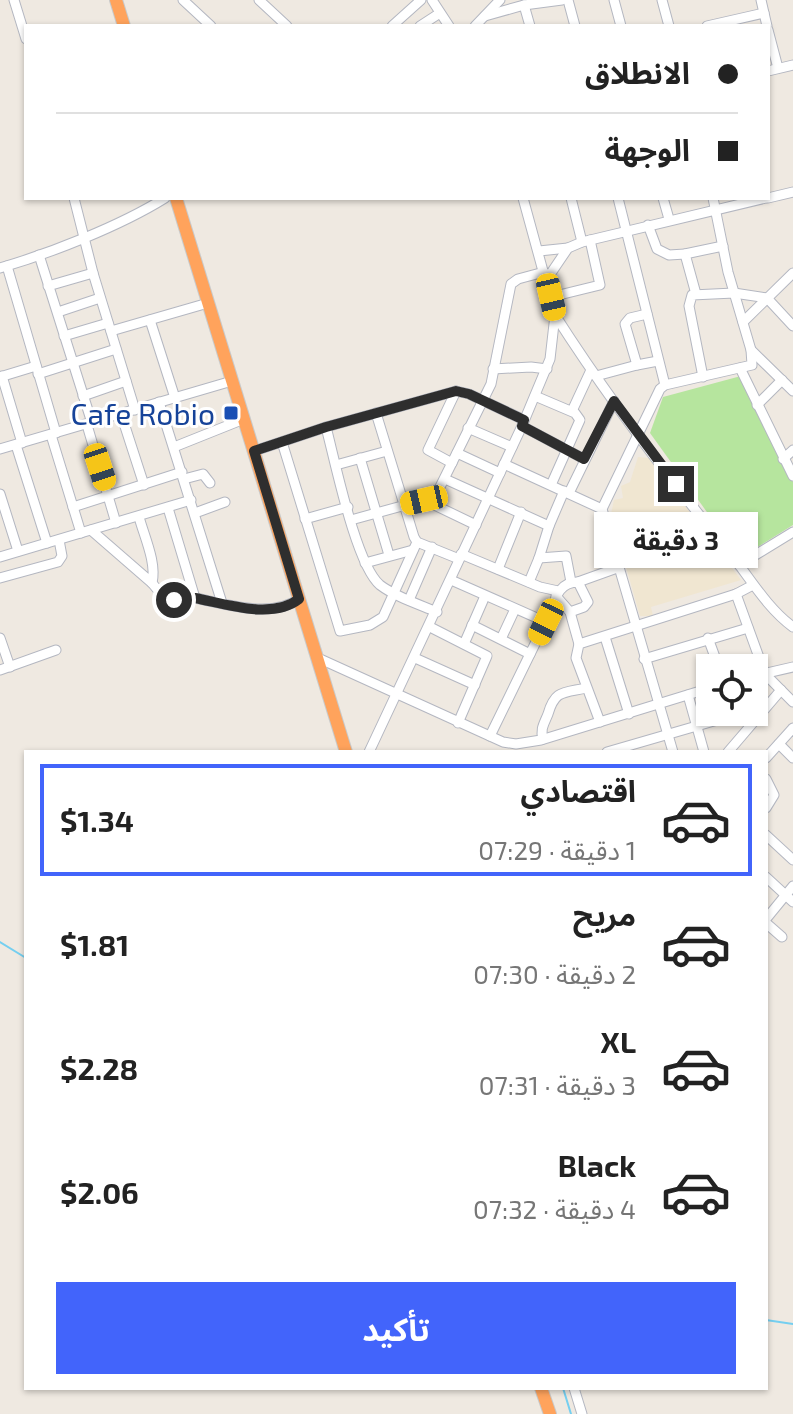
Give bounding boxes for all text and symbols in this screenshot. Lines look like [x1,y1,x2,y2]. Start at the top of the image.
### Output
text: الانطلاق [585,54,690,90]
text: الوجهة [605,131,690,167]
car [534,271,568,323]
place label: Cafe Robio [70,395,215,431]
marker: Cafe Robio [222,404,240,422]
car [81,440,119,494]
route end [658,466,694,502]
car [398,483,450,517]
callout: 3 دقيقة [594,512,758,568]
text: 3 دقيقة [633,524,719,555]
route start [156,582,192,618]
car [525,595,567,649]
map controls [696,654,768,726]
button: locate [696,654,768,726]
text: اقتصادي [521,772,636,808]
icon: car [660,784,732,856]
text: $1.34 [60,802,134,838]
text: 1 دقيقة · 07:29 [478,834,636,865]
text: مريح [573,896,636,932]
icon: car [660,908,732,980]
text: $1.81 [60,926,129,962]
text: 2 دقيقة · 07:30 [473,958,636,989]
text: XL [601,1023,636,1059]
icon: car [660,1032,732,1104]
text: $2.28 [60,1050,138,1086]
text: 3 دقيقة · 07:31 [479,1069,636,1100]
text: Black [558,1147,636,1183]
icon: car [660,1156,732,1228]
text: $2.06 [60,1174,139,1210]
text: 4 دقيقة · 07:32 [473,1193,636,1224]
button: تأكيد [56,1282,736,1374]

